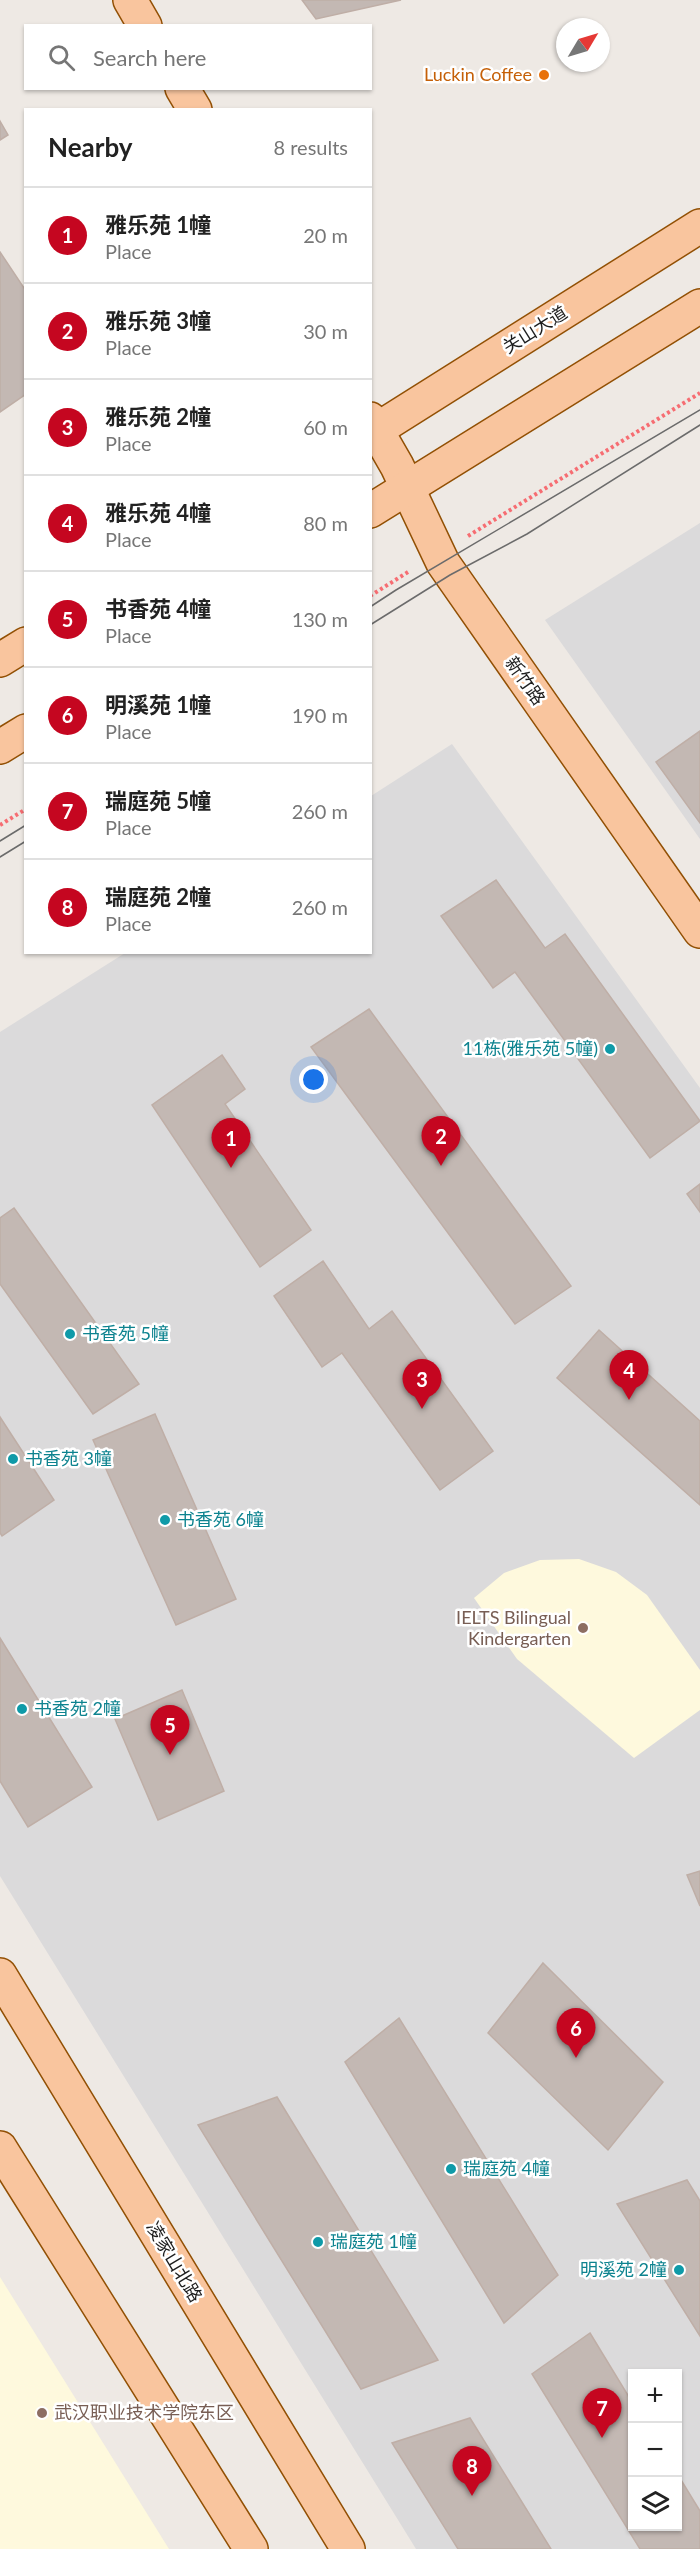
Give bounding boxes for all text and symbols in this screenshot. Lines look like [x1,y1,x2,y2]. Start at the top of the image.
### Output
north arrow [556,18,610,72]
search box [24,24,372,90]
icon: search [45,41,78,74]
text: Search here [93,44,206,71]
place label: Luckin Coffee [424,63,532,85]
marker: Luckin Coffee [537,68,551,82]
text: Nearby [48,131,133,163]
text: 8 results [273,135,348,159]
text: 雅乐苑 1幢 [105,211,211,238]
text: 1 [62,223,73,247]
text: 20 m [303,223,348,247]
text: Place [105,239,152,263]
street label: 关山大道 [498,301,571,358]
text: 雅乐苑 3幢 [105,307,211,334]
text: 2 [62,319,73,343]
text: 30 m [303,319,348,343]
text: Place [105,335,152,359]
text: 雅乐苑 2幢 [105,403,211,430]
text: 3 [62,415,73,439]
text: 60 m [303,415,348,439]
text: Place [105,431,152,455]
text: 雅乐苑 4幢 [105,499,211,526]
text: 4 [62,511,73,535]
text: 80 m [303,511,348,535]
text: Place [105,527,152,551]
text: 书香苑 4幢 [105,595,211,622]
text: 5 [62,607,73,631]
text: 130 m [292,607,348,631]
text: Place [105,623,152,647]
street label: 新竹路 [501,652,550,709]
text: 明溪苑 1幢 [105,691,211,718]
text: 6 [62,703,73,727]
text: 190 m [292,703,348,727]
text: Place [105,719,152,743]
text: 瑞庭苑 5幢 [105,787,211,814]
text: 7 [62,799,73,823]
text: 260 m [292,799,348,823]
text: Place [105,815,152,839]
text: 瑞庭苑 2幢 [105,883,211,910]
text: 8 [62,895,73,919]
text: 260 m [292,895,348,919]
text: Place [105,911,152,935]
place label: 11栋(雅乐苑 5幢) [462,1037,598,1059]
marker: 11栋(雅乐苑 5幢) [603,1042,617,1056]
your location [299,1065,328,1094]
pin: 2 [422,1116,460,1166]
pin: 1 [212,1118,250,1168]
place label: 书香苑 5幢 [82,1322,169,1344]
marker: 书香苑 5幢 [63,1327,77,1341]
pin: 4 [610,1350,648,1400]
pin: 3 [402,1360,442,1409]
place label: 书香苑 3幢 [25,1447,112,1469]
marker: 书香苑 3幢 [6,1452,20,1466]
place label: 书香苑 6幢 [177,1508,264,1530]
marker: 书香苑 6幢 [158,1513,172,1527]
place label: IELTS Bilingual Kindergarten [456,1606,571,1649]
marker: IELTS Bilingual Kindergarten [576,1621,590,1635]
place label: 书香苑 2幢 [34,1697,121,1719]
marker: 书香苑 2幢 [15,1702,29,1716]
pin: 5 [150,1706,190,1755]
pin: 6 [556,2008,596,2058]
place label: 瑞庭苑 4幢 [463,2157,550,2179]
marker: 瑞庭苑 4幢 [444,2162,458,2176]
street label: 凌家山北路 [142,2217,207,2306]
place label: 瑞庭苑 1幢 [330,2230,417,2252]
marker: 瑞庭苑 1幢 [311,2235,325,2249]
place label: 明溪苑 2幢 [580,2258,667,2280]
marker: 明溪苑 2幢 [672,2263,686,2277]
map controls [628,2369,682,2531]
button: + [628,2369,682,2423]
pin: 7 [582,2388,622,2438]
place label: 武汉职业技术学院东区 [54,2401,234,2423]
marker: 武汉职业技术学院东区 [35,2406,49,2420]
button: − [628,2423,682,2477]
pin: 8 [452,2446,492,2496]
button: layers [628,2477,682,2531]

